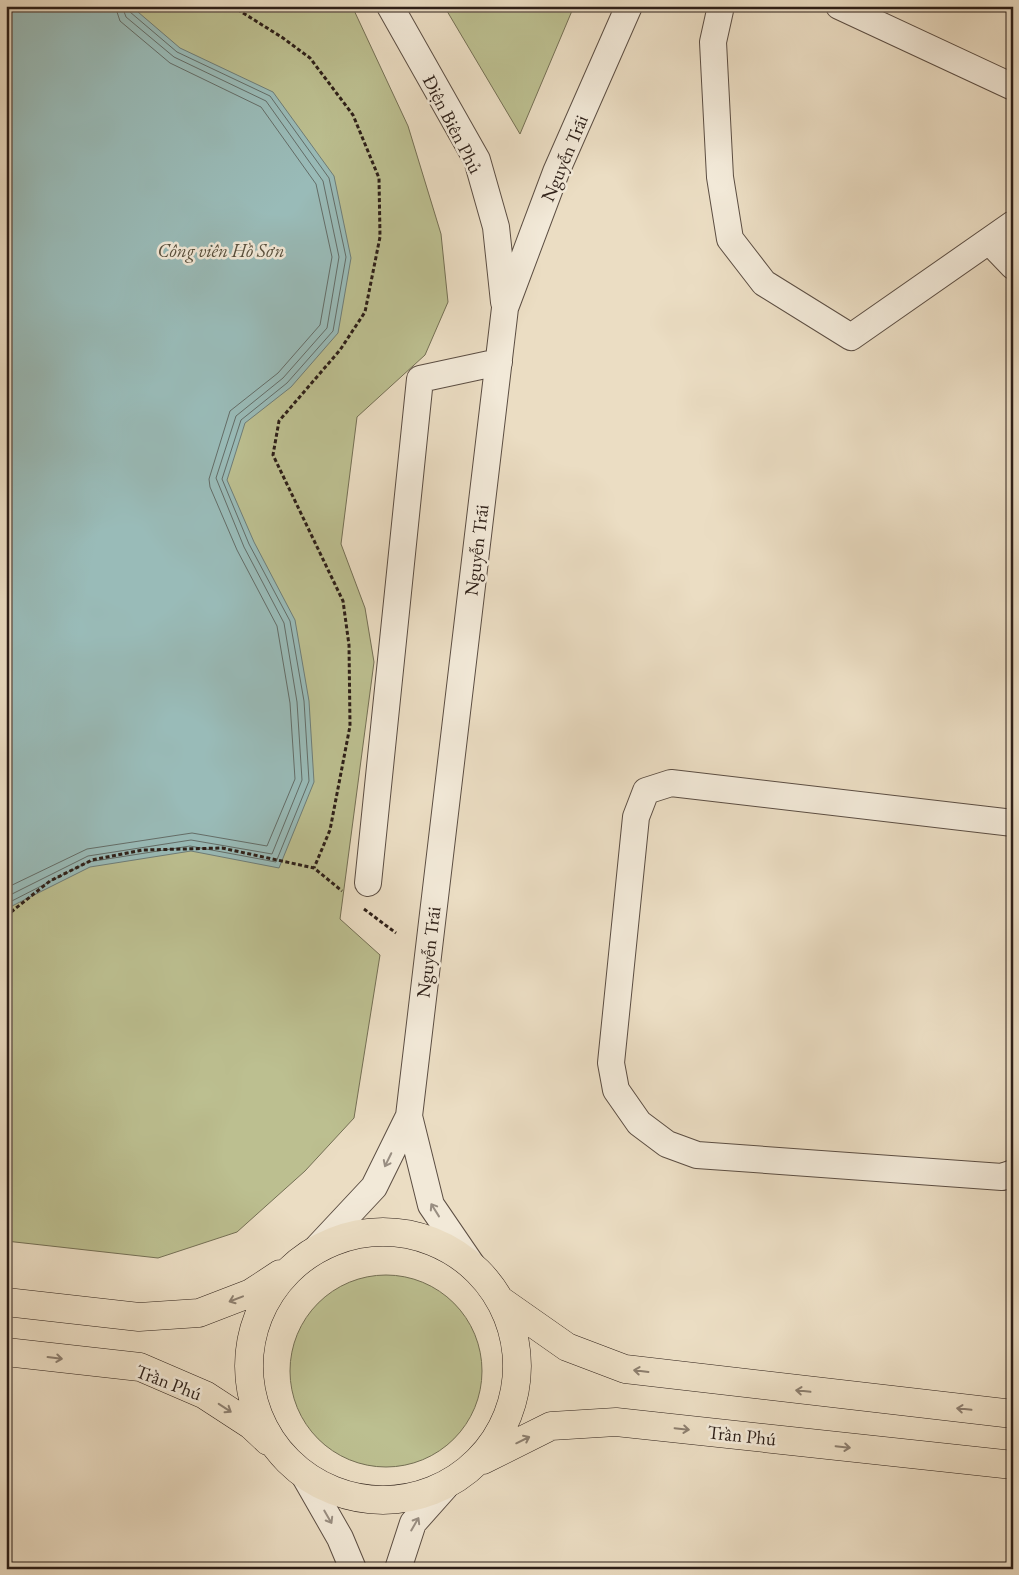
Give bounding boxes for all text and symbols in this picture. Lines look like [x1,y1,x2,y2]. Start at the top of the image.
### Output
street label: Điện Biên Phủ [417,71,488,178]
street label: Nguyễn Trãi [535,111,594,205]
park label: Công viên Hồ Sơn [158,238,284,263]
street label: Nguyễn Trãi [458,503,495,597]
street label: Nguyễn Trãi [410,905,447,999]
one-way arrow [382,1152,392,1167]
one-way arrow [429,1204,439,1218]
one-way arrow [229,1295,244,1304]
one-way arrow [46,1353,62,1363]
street label: Trần Phú [132,1358,205,1406]
one-way arrow [634,1366,650,1376]
one-way arrow [795,1386,811,1396]
one-way arrow [217,1403,231,1413]
one-way arrow [957,1404,973,1414]
street label: Trần Phú [706,1419,778,1452]
one-way arrow [674,1424,690,1434]
one-way arrow [515,1435,530,1444]
one-way arrow [835,1442,851,1451]
one-way arrow [324,1510,334,1524]
one-way arrow [409,1517,420,1531]

